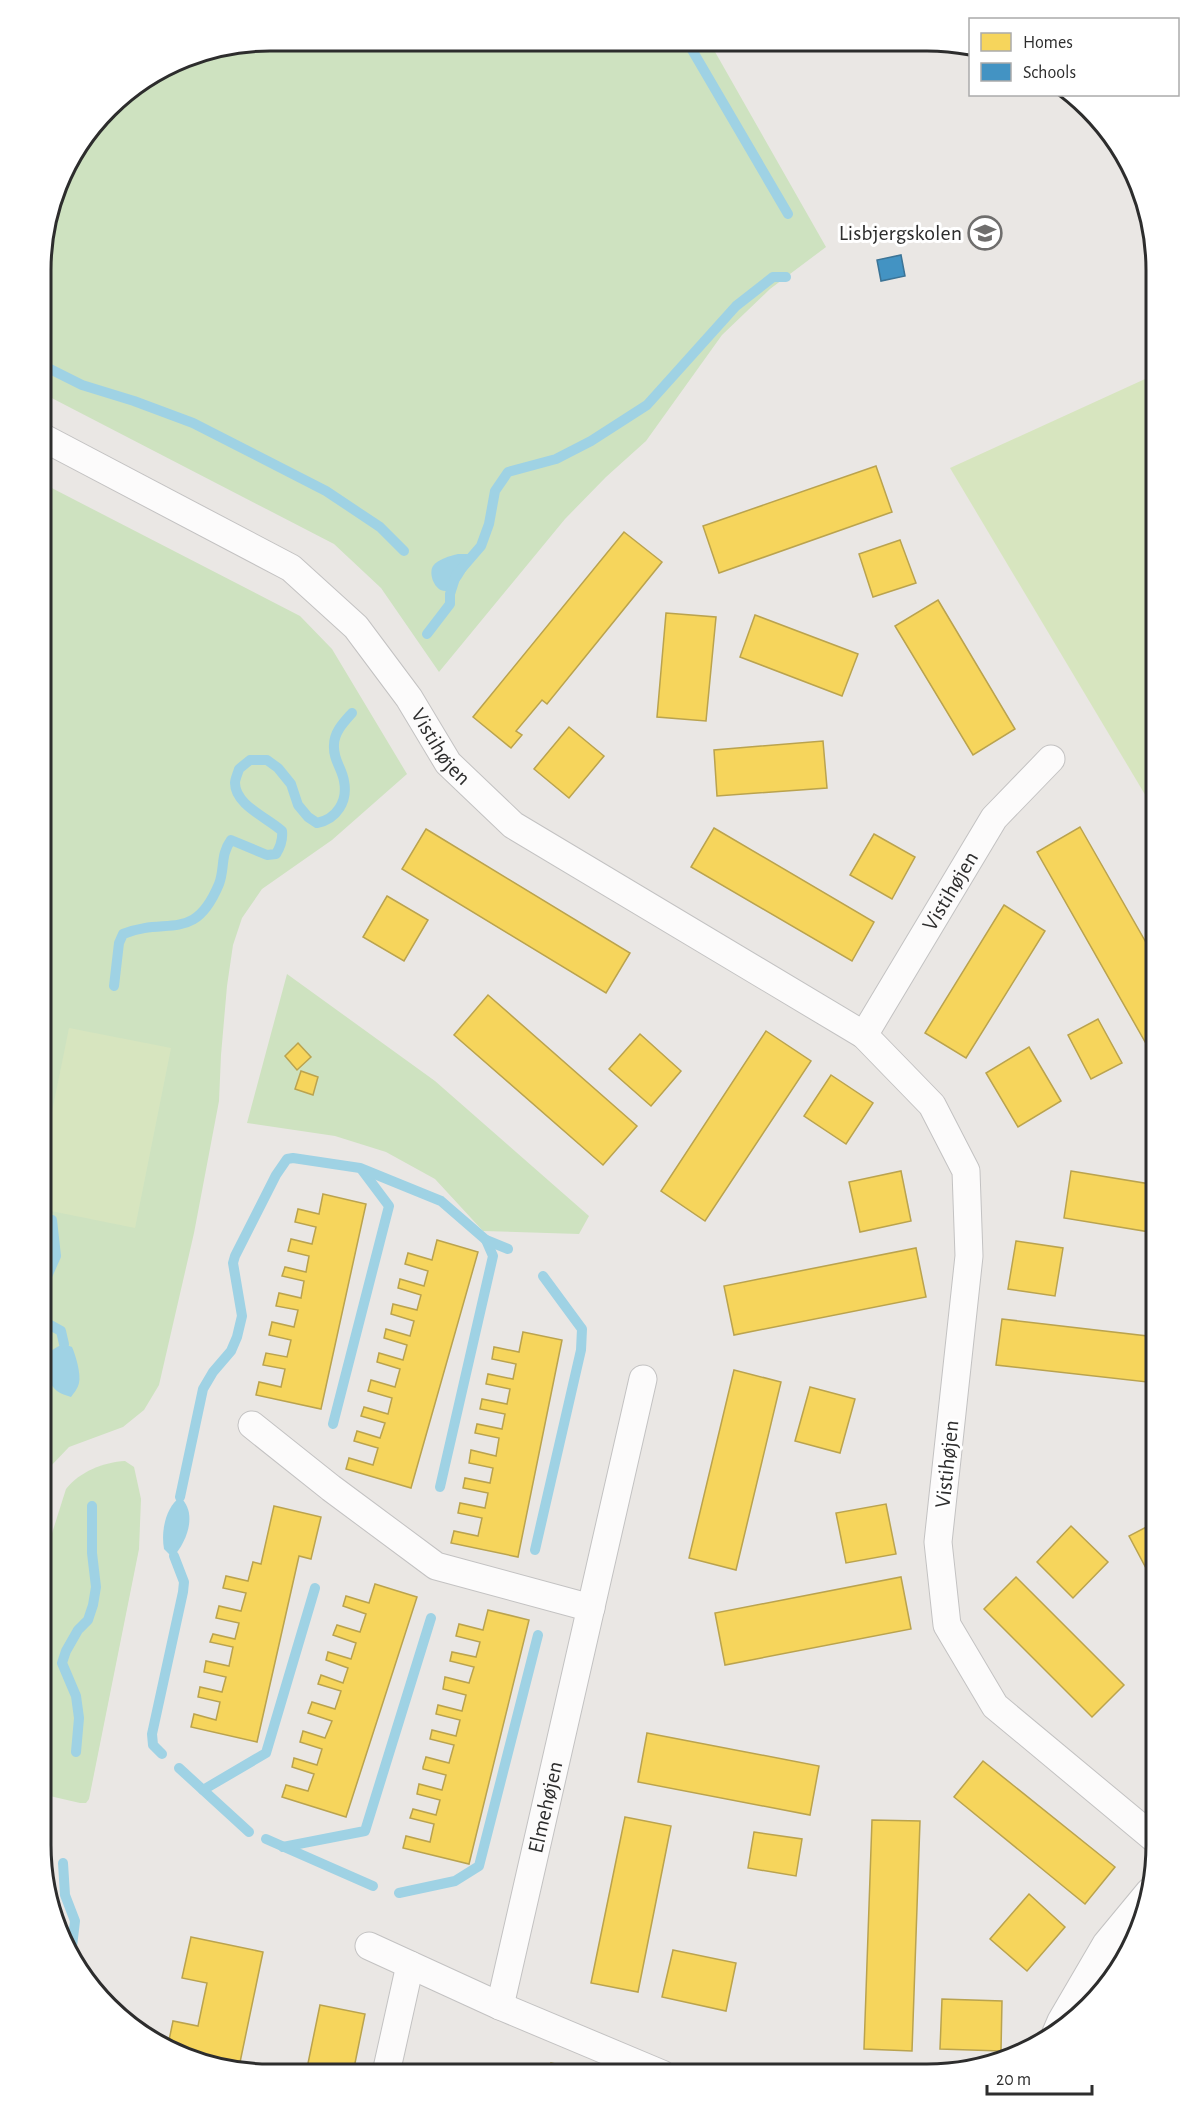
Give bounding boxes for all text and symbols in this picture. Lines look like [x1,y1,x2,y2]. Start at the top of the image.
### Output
legend [969,18,1179,96]
text: Homes [1023,34,1073,52]
text: Schools [1023,64,1076,82]
school or university icon: Lisbjergskolen [967,215,1003,251]
place label: Lisbjergskolen [839,222,962,244]
street label: Vistihøjen [407,705,475,789]
street label: Vistihøjen [918,848,982,934]
street label: Vistihøjen [931,1419,963,1509]
street label: Elmehøjen [524,1759,566,1855]
scale bar [987,2058,1092,2096]
text: 20 m [996,2071,1031,2089]

